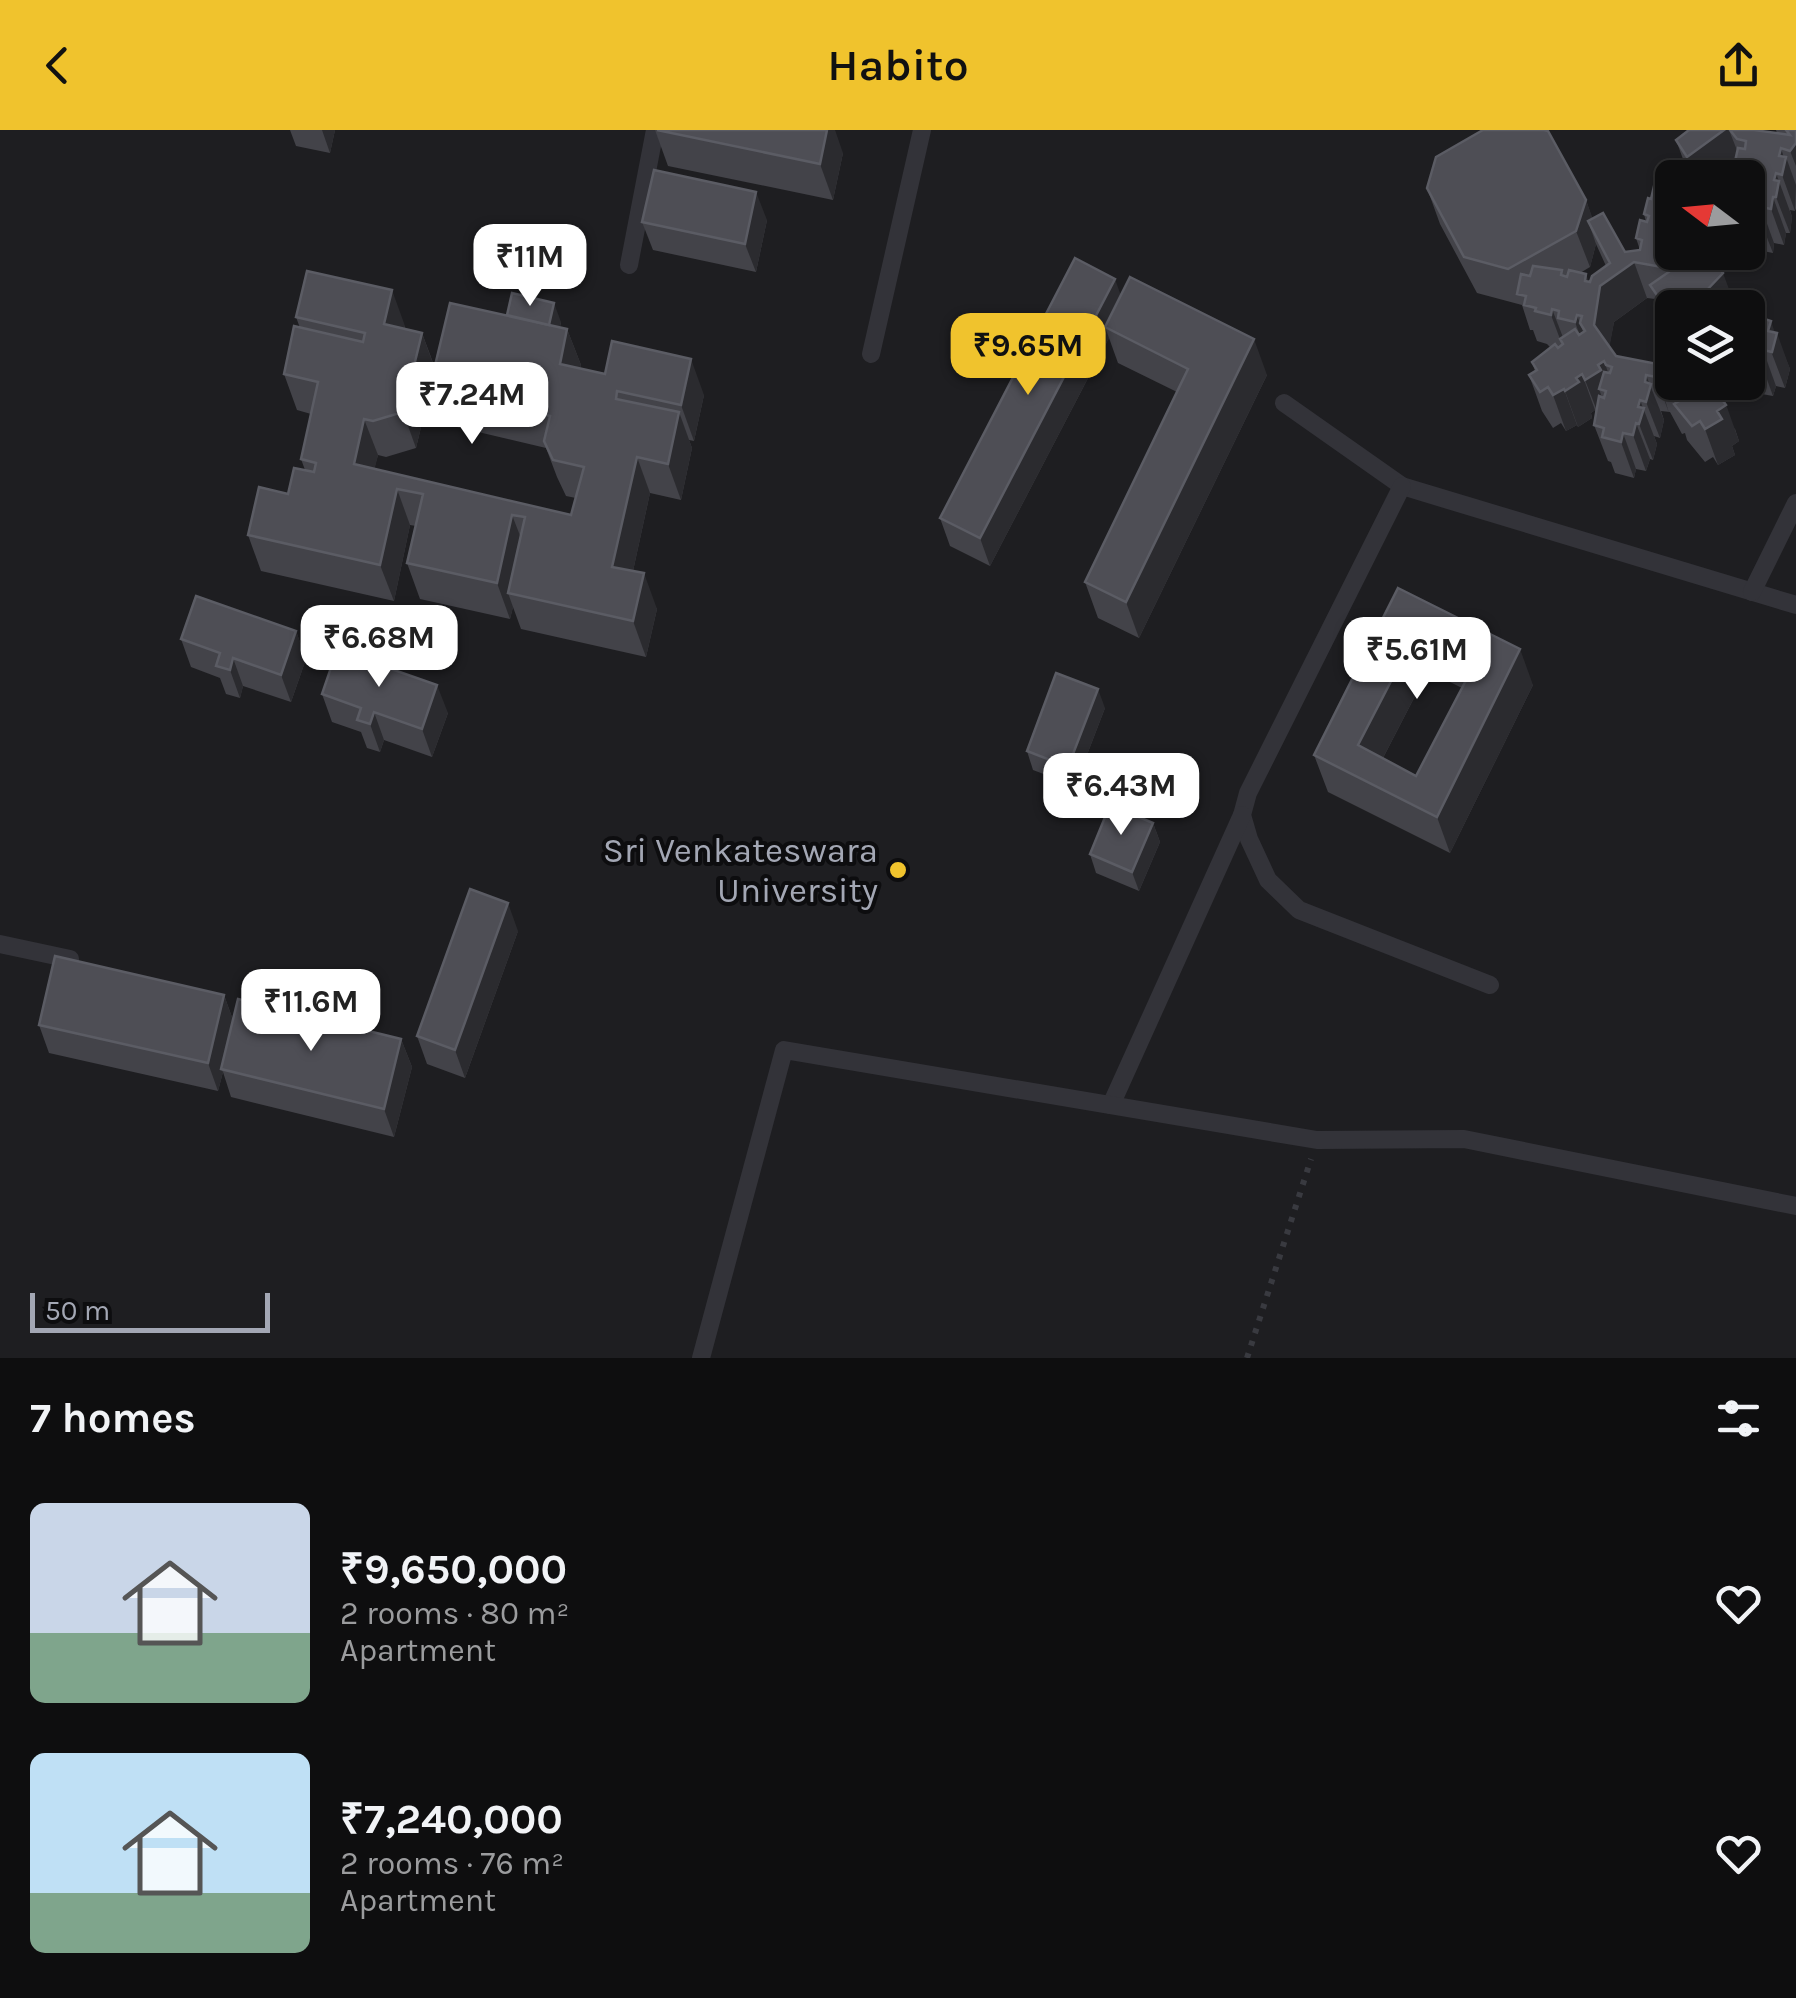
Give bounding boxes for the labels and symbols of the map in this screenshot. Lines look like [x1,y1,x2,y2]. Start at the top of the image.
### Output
north arrow [1655,160,1765,270]
pin: ₹11M [471,224,589,309]
pin: ₹9.65M [947,313,1109,398]
pin: ₹7.24M [391,362,553,447]
pin: ₹6.68M [298,605,460,690]
pin: ₹5.61M [1336,617,1498,702]
pin: ₹6.43M [1040,753,1202,838]
place label: Sri Venkateswara University [603,830,878,911]
marker: Sri Venkateswara University [887,859,909,881]
pin: ₹11.6M [230,969,392,1054]
scale bar [30,1288,270,1332]

